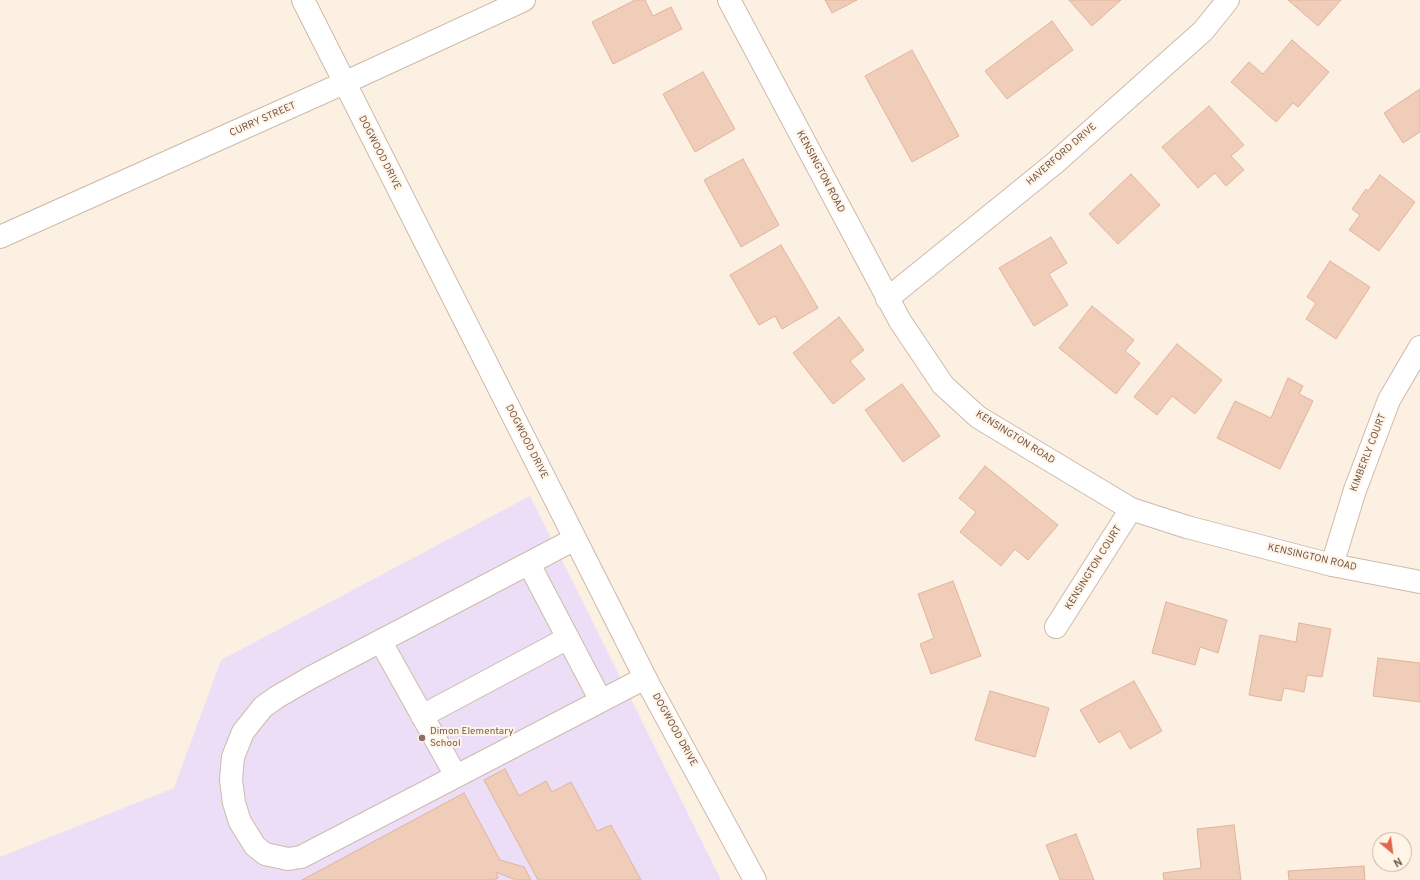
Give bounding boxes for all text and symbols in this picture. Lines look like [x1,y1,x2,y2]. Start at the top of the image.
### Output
street label: CURRY STREET [228,100,298,140]
street label: DOGWOOD DRIVE [355,114,403,192]
street label: HAVERFORD DRIVE [1025,121,1099,189]
street label: KENSINGTON ROAD [793,129,847,215]
street label: DOGWOOD DRIVE [502,403,550,481]
street label: KENSINGTON ROAD [973,409,1057,467]
street label: KIMBERLY COURT [1349,412,1389,494]
street label: KENSINGTON COURT [1063,524,1125,612]
street label: KENSINGTON ROAD [1266,542,1358,574]
street label: DOGWOOD DRIVE [649,691,699,769]
place label: Dimon Elementary School [430,726,513,750]
marker: Dimon Elementary School [417,733,427,743]
north arrow [1372,832,1412,872]
text: N [1390,854,1404,870]

